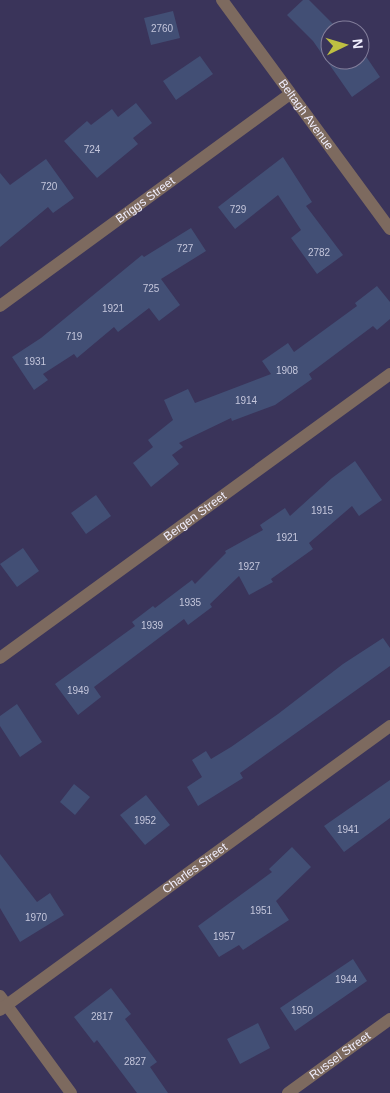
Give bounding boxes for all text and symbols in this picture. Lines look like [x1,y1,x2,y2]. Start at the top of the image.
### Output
north arrow [320,20,370,70]
house number: 2760 [151,23,174,34]
text: N [350,38,366,50]
street label: Beltagh Avenue [276,76,337,153]
house number: 724 [84,144,101,155]
street label: Briggs Street [113,173,178,226]
house number: 720 [41,181,58,192]
house number: 729 [230,204,247,215]
house number: 727 [177,243,194,254]
house number: 2782 [308,247,331,258]
house number: 725 [143,283,160,294]
house number: 1921 [102,303,125,314]
house number: 719 [66,331,83,342]
house number: 1931 [24,356,47,367]
house number: 1908 [276,365,299,376]
house number: 1914 [235,395,258,406]
street label: Bergen Street [161,488,229,544]
house number: 1915 [311,505,334,516]
house number: 1921 [276,532,299,543]
house number: 1927 [238,561,261,572]
house number: 1935 [179,597,202,608]
house number: 1939 [141,620,164,631]
house number: 1949 [67,685,90,696]
house number: 1952 [134,815,157,826]
house number: 1941 [337,824,360,835]
street label: Charles Street [160,839,231,896]
house number: 1951 [250,905,273,916]
house number: 1970 [25,912,48,923]
house number: 1957 [213,931,236,942]
house number: 1944 [335,974,358,985]
house number: 1950 [291,1005,314,1016]
house number: 2817 [91,1011,114,1022]
street label: Russel Street [306,1028,374,1082]
house number: 2827 [124,1056,147,1067]

